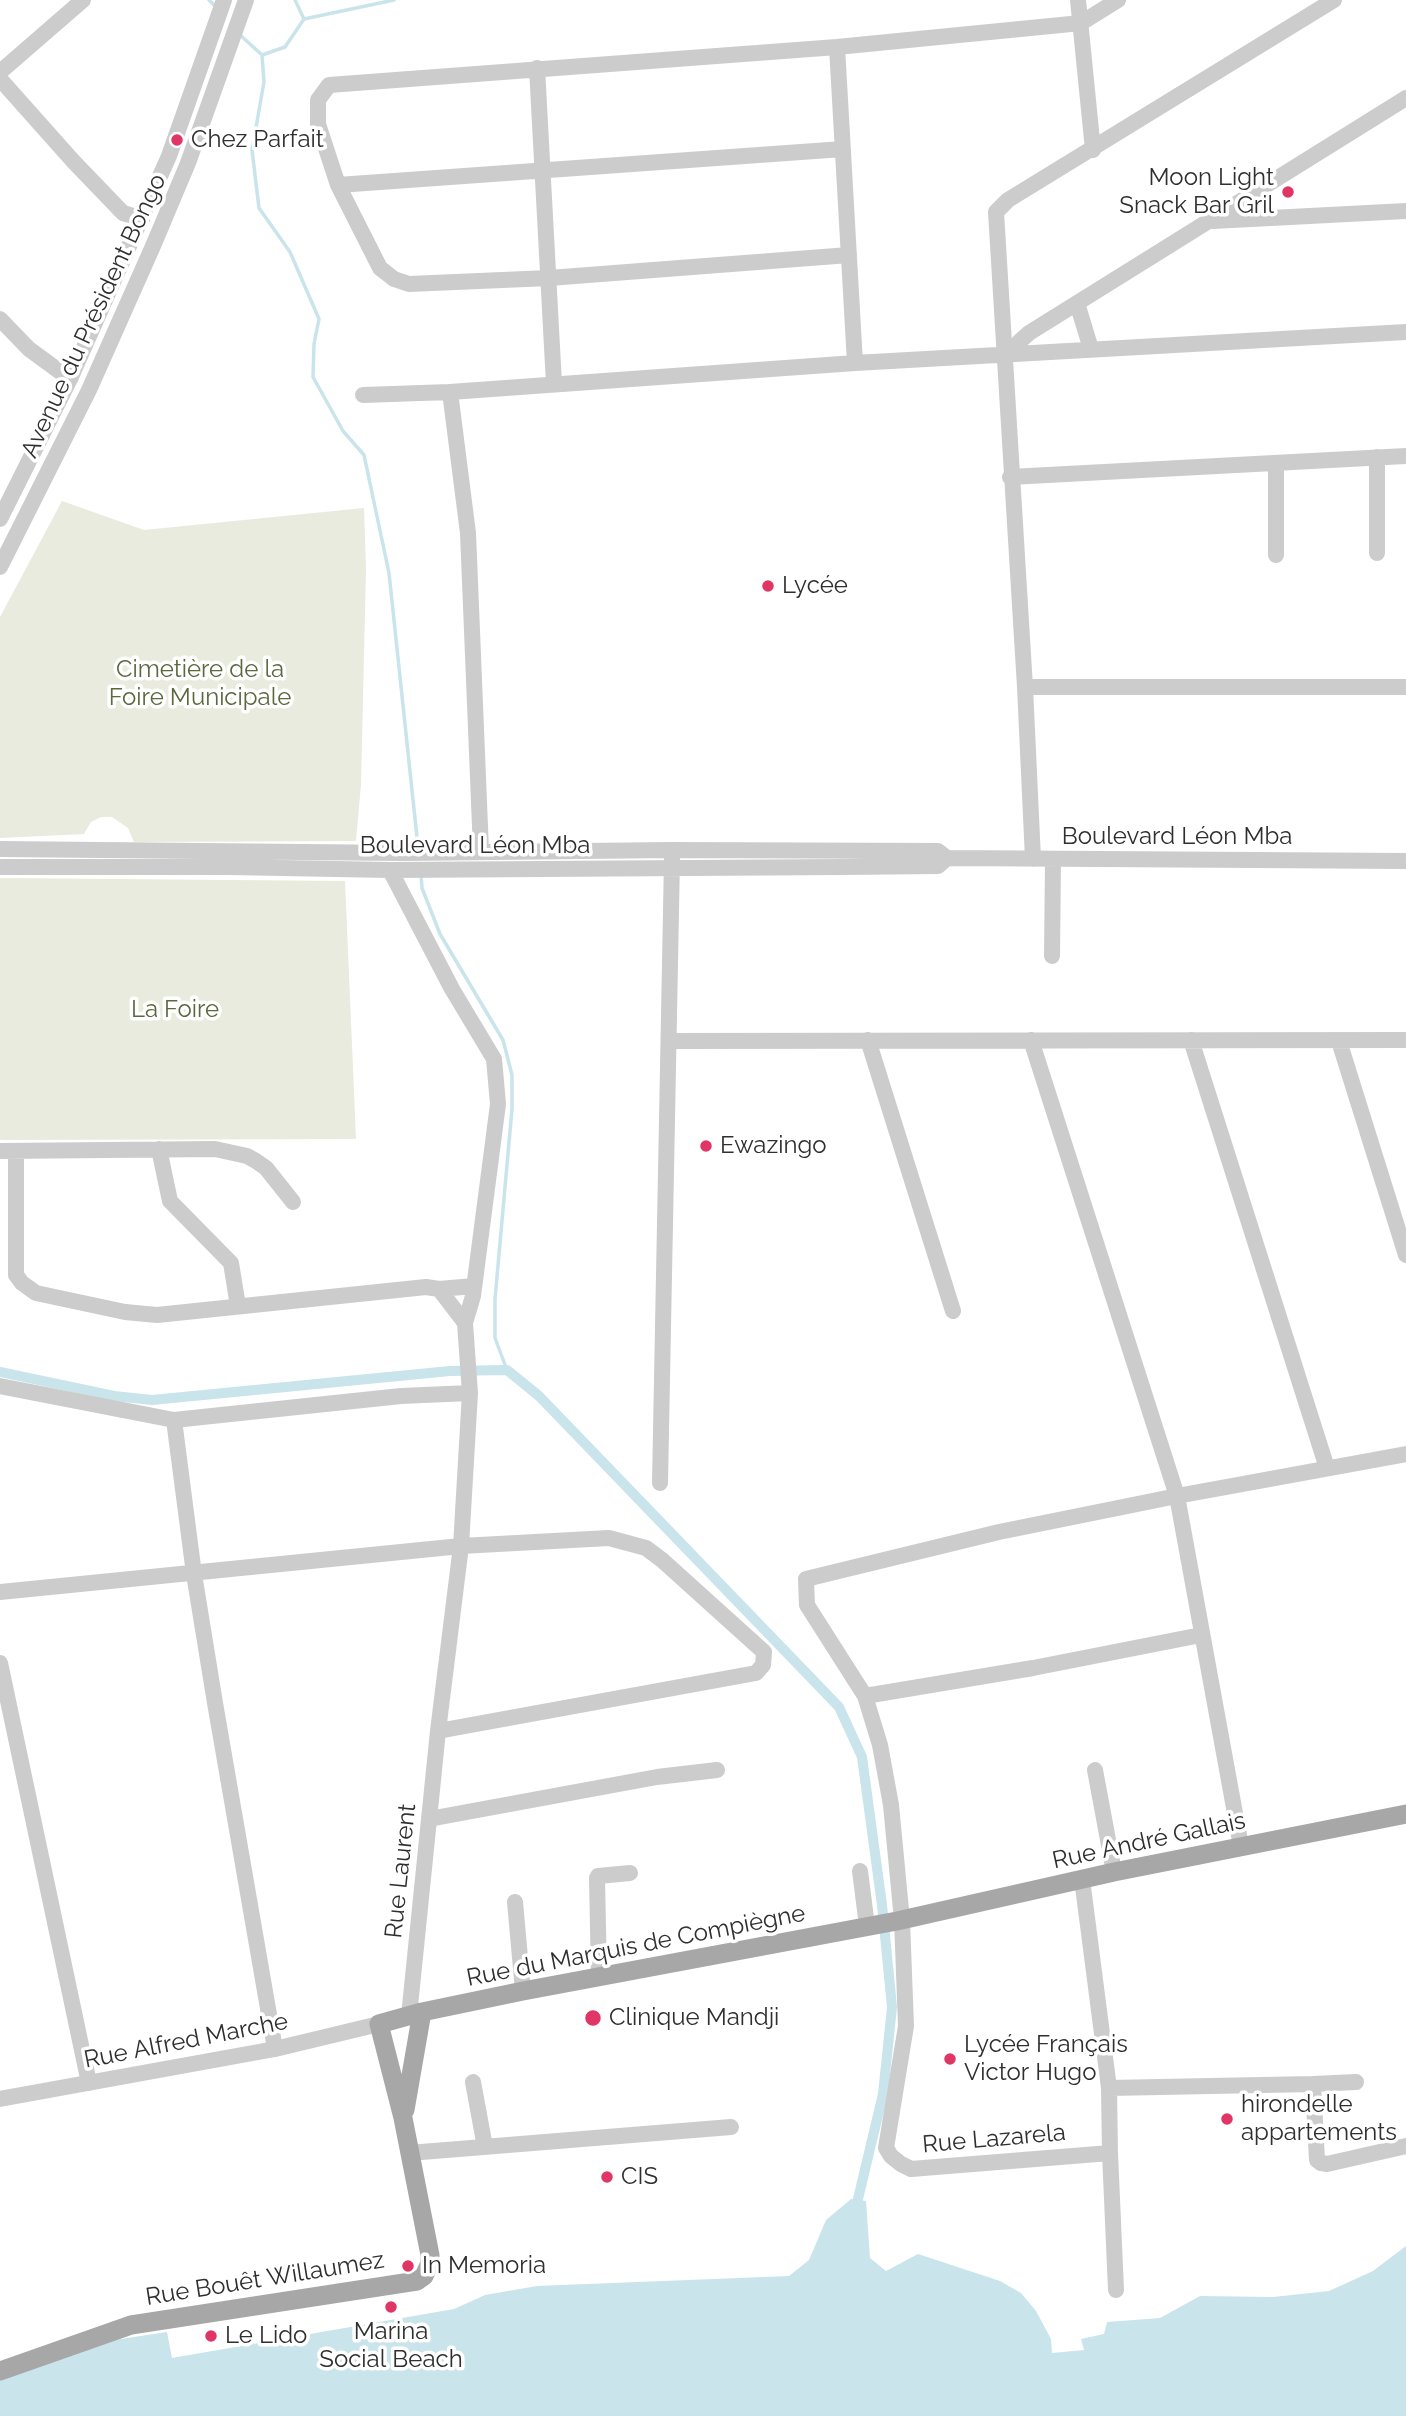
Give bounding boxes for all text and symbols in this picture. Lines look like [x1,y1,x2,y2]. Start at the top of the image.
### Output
place label: Chez Parfait [191,126,324,154]
marker: Chez Parfait [169,132,185,148]
place label: Moon Light Snack Bar Gril [1119,164,1274,220]
street label: Avenue du Président Bongo [15,169,173,463]
marker: Moon Light Snack Bar Gril [1280,184,1296,200]
place label: Lycée [782,572,848,600]
marker: Lycée [760,578,776,594]
park label: Cimetière de la Foire Municipale [109,656,291,712]
street label: Boulevard Léon Mba [1062,823,1292,851]
street label: Boulevard Léon Mba [360,832,590,860]
park label: La Foire [131,996,219,1024]
place label: Ewazingo [720,1132,827,1160]
marker: Ewazingo [698,1138,714,1154]
street label: Rue Laurent [380,1802,422,1940]
street label: Rue André Gallais [1050,1806,1248,1876]
street label: Rue du Marquis de Compiègne [464,1899,808,1993]
place label: Clinique Mandji [609,2004,779,2032]
street label: Rue Alfred Marche [82,2007,290,2075]
marker: Clinique Mandji [583,2008,603,2028]
place label: Lycée Français Victor Hugo [964,2031,1128,2087]
marker: Lycée Français Victor Hugo [942,2051,958,2067]
place label: hirondelle appartements [1241,2091,1397,2147]
marker: hirondelle appartements [1219,2111,1235,2127]
street label: Rue Lazarela [921,2118,1067,2160]
place label: CIS [621,2163,658,2191]
marker: CIS [599,2169,615,2185]
street label: Rue Bouêt Willaumez [144,2246,386,2312]
place label: In Memoria [422,2252,546,2280]
marker: In Memoria [400,2258,416,2274]
marker: Marina Social Beach [383,2299,399,2315]
place label: Marina Social Beach [319,2318,463,2374]
place label: Le Lido [225,2322,307,2350]
marker: Le Lido [203,2328,219,2344]

